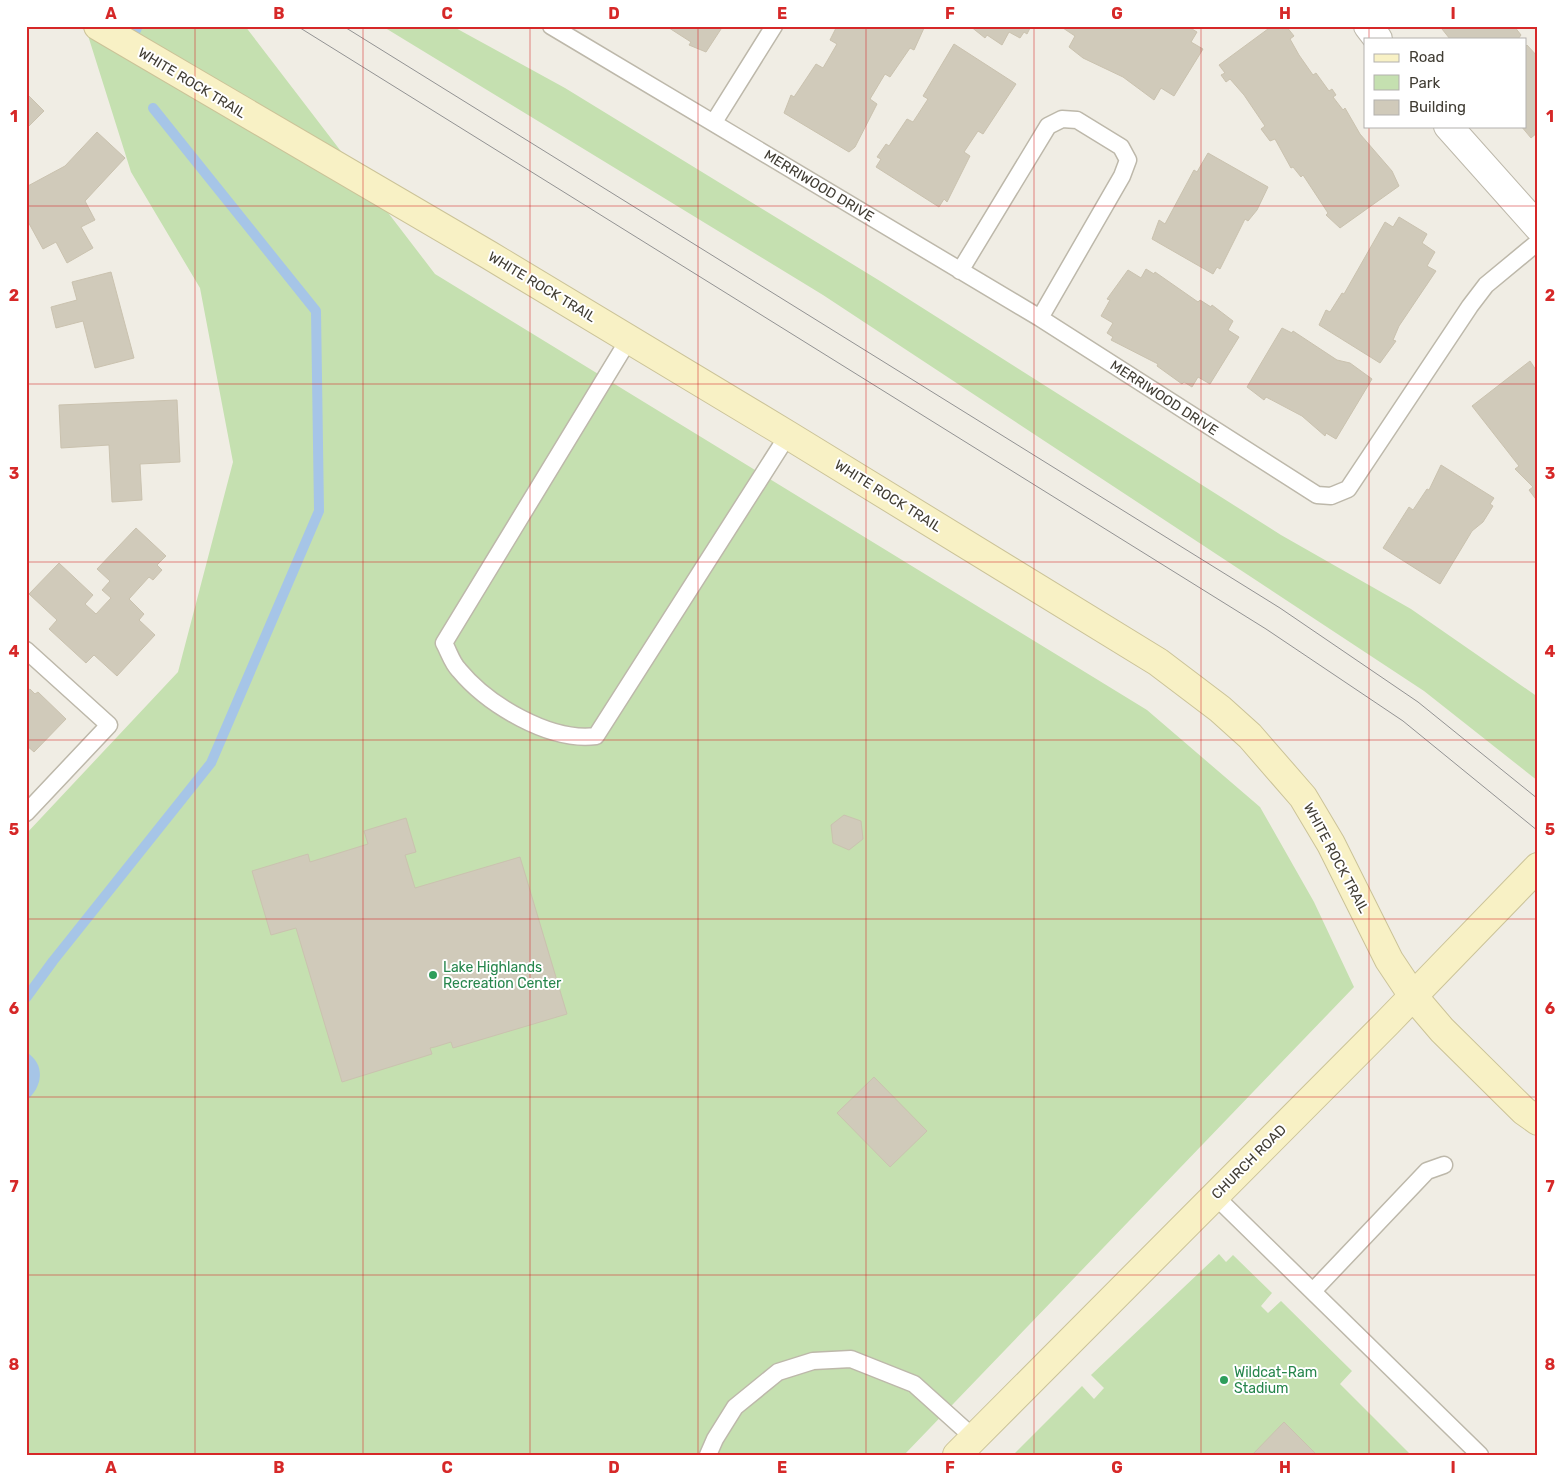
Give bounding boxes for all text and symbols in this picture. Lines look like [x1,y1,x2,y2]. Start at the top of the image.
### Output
text: A [105,4,117,23]
text: B [273,4,285,23]
text: C [441,4,453,23]
text: D [608,4,620,23]
text: E [777,4,787,23]
text: F [945,4,955,23]
text: G [1111,4,1123,23]
text: H [1279,4,1291,23]
text: I [1450,4,1456,23]
legend [1364,38,1526,128]
street label: WHITE ROCK TRAIL [135,44,249,122]
text: Road [1409,48,1445,66]
text: Park [1409,74,1440,92]
text: Building [1409,98,1466,116]
text: 1 [10,107,18,126]
text: 1 [1546,107,1554,126]
street label: MERRIWOOD DRIVE [761,146,877,226]
street label: WHITE ROCK TRAIL [485,248,599,326]
text: 2 [9,286,19,305]
text: 2 [1545,286,1555,305]
street label: MERRIWOOD DRIVE [1107,357,1221,439]
street label: WHITE ROCK TRAIL [831,456,945,536]
text: 3 [9,464,19,483]
text: 3 [1545,464,1555,483]
text: 4 [9,642,20,661]
text: 4 [1545,642,1556,661]
street label: WHITE ROCK TRAIL [1300,800,1372,916]
text: 5 [9,820,19,839]
text: 5 [1545,820,1555,839]
place label: Lake Highlands Recreation Center [443,959,562,992]
marker: Lake Highlands Recreation Center [427,969,439,981]
text: 6 [9,999,19,1018]
text: 6 [1545,999,1555,1018]
street label: CHURCH ROAD [1208,1121,1290,1203]
text: 7 [9,1177,19,1196]
text: 7 [1545,1177,1555,1196]
text: 8 [9,1355,20,1374]
text: 8 [1545,1355,1556,1374]
place label: Wildcat-Ram Stadium [1234,1364,1317,1397]
marker: Wildcat-Ram Stadium [1218,1374,1230,1386]
text: A [105,1458,117,1477]
text: B [273,1458,285,1477]
text: C [441,1458,453,1477]
text: D [608,1458,620,1477]
text: E [777,1458,787,1477]
text: F [945,1458,955,1477]
text: G [1111,1458,1123,1477]
text: H [1279,1458,1291,1477]
text: I [1450,1458,1456,1477]

